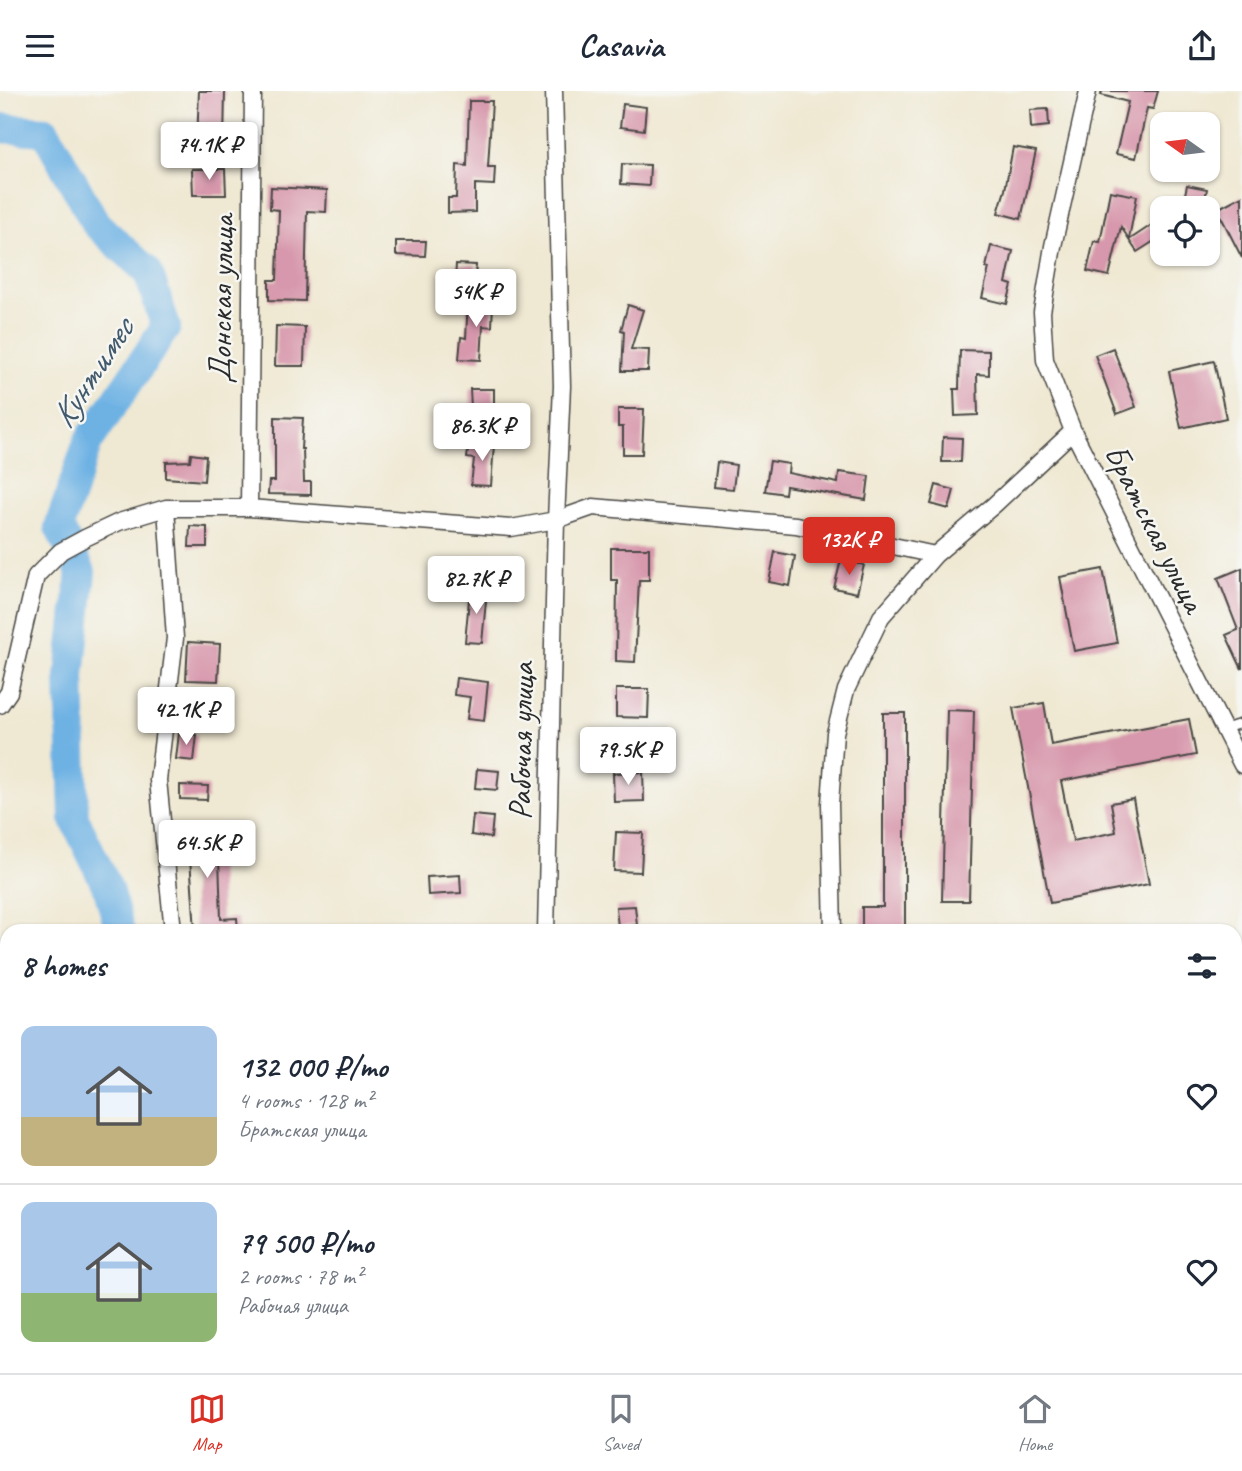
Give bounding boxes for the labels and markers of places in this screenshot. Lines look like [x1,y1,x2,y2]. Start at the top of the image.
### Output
pin: 74.1K ₽ [144,123,274,182]
pin: 54K ₽ [427,269,525,329]
pin: 86.3K ₽ [417,403,547,463]
pin: 132K ₽ [792,517,906,577]
pin: 82.7K ₽ [411,557,541,616]
pin: 42.1K ₽ [121,687,251,747]
pin: 79.5K ₽ [563,727,693,787]
pin: 64.5K ₽ [142,821,272,880]

